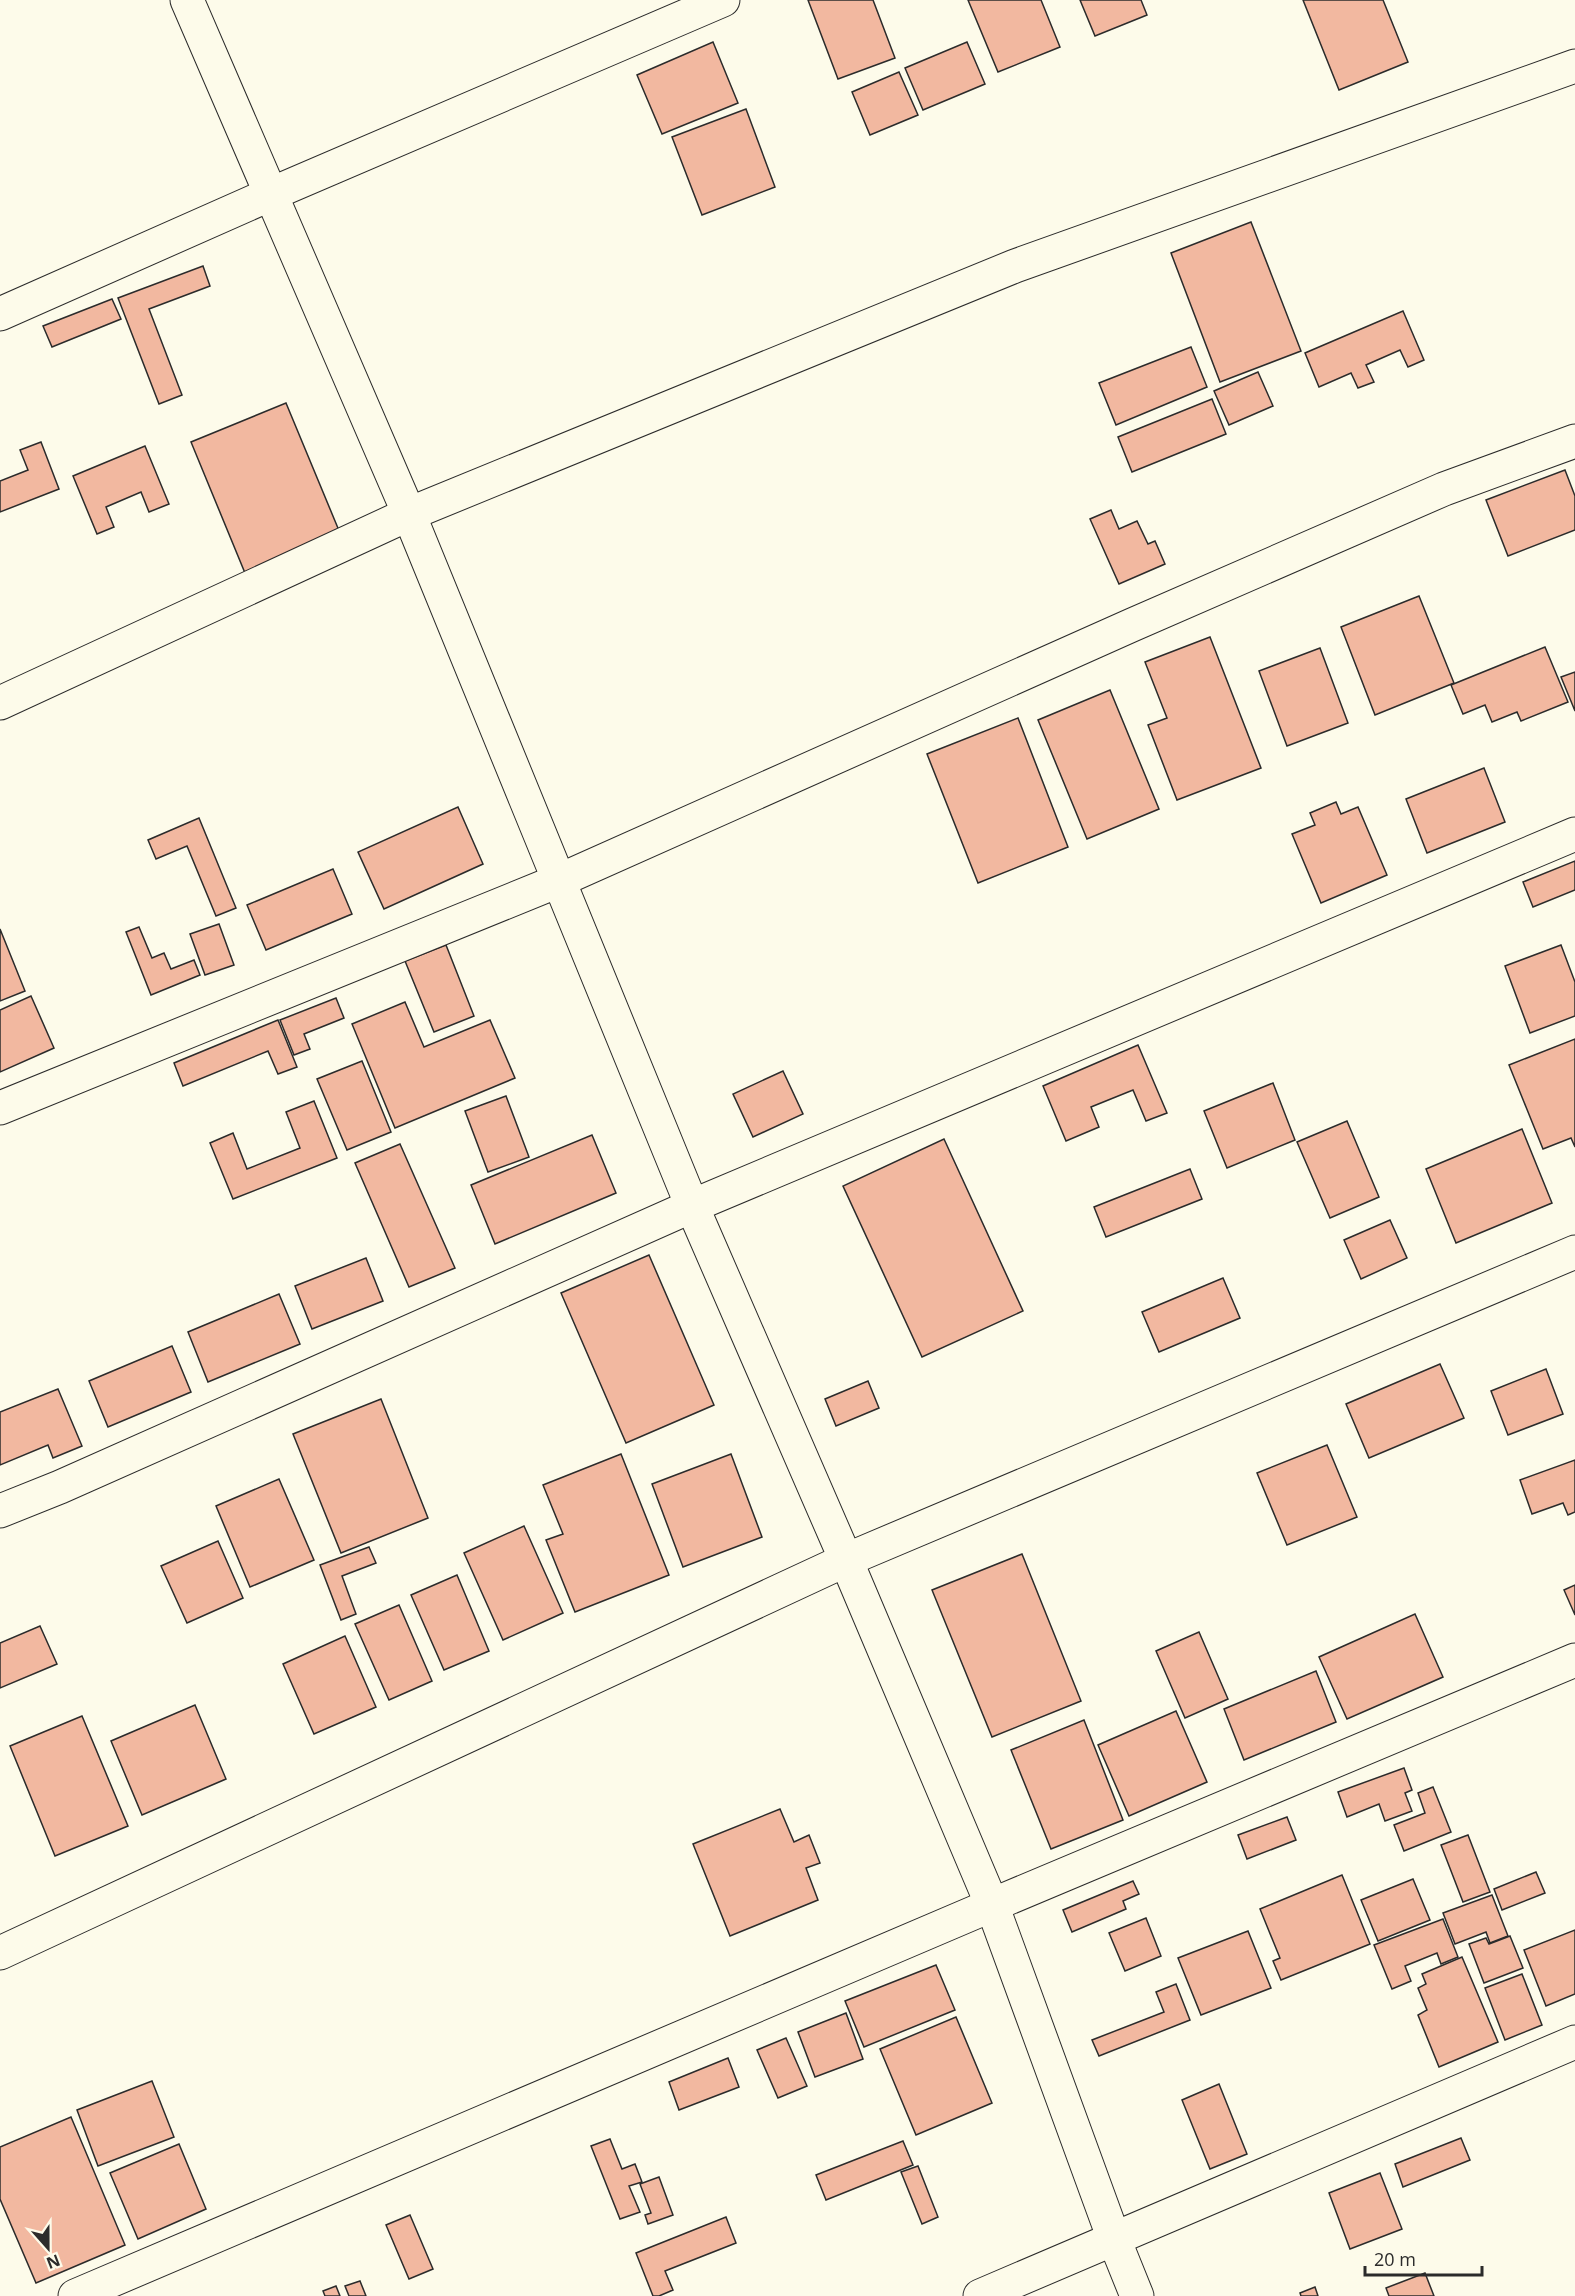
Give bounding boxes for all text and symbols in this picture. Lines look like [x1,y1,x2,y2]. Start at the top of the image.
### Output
north arrow [18,2218,78,2278]
scale bar [1365,2239,1482,2277]
text: 20 m [1374,2247,1416,2271]
text: N [43,2249,63,2275]

